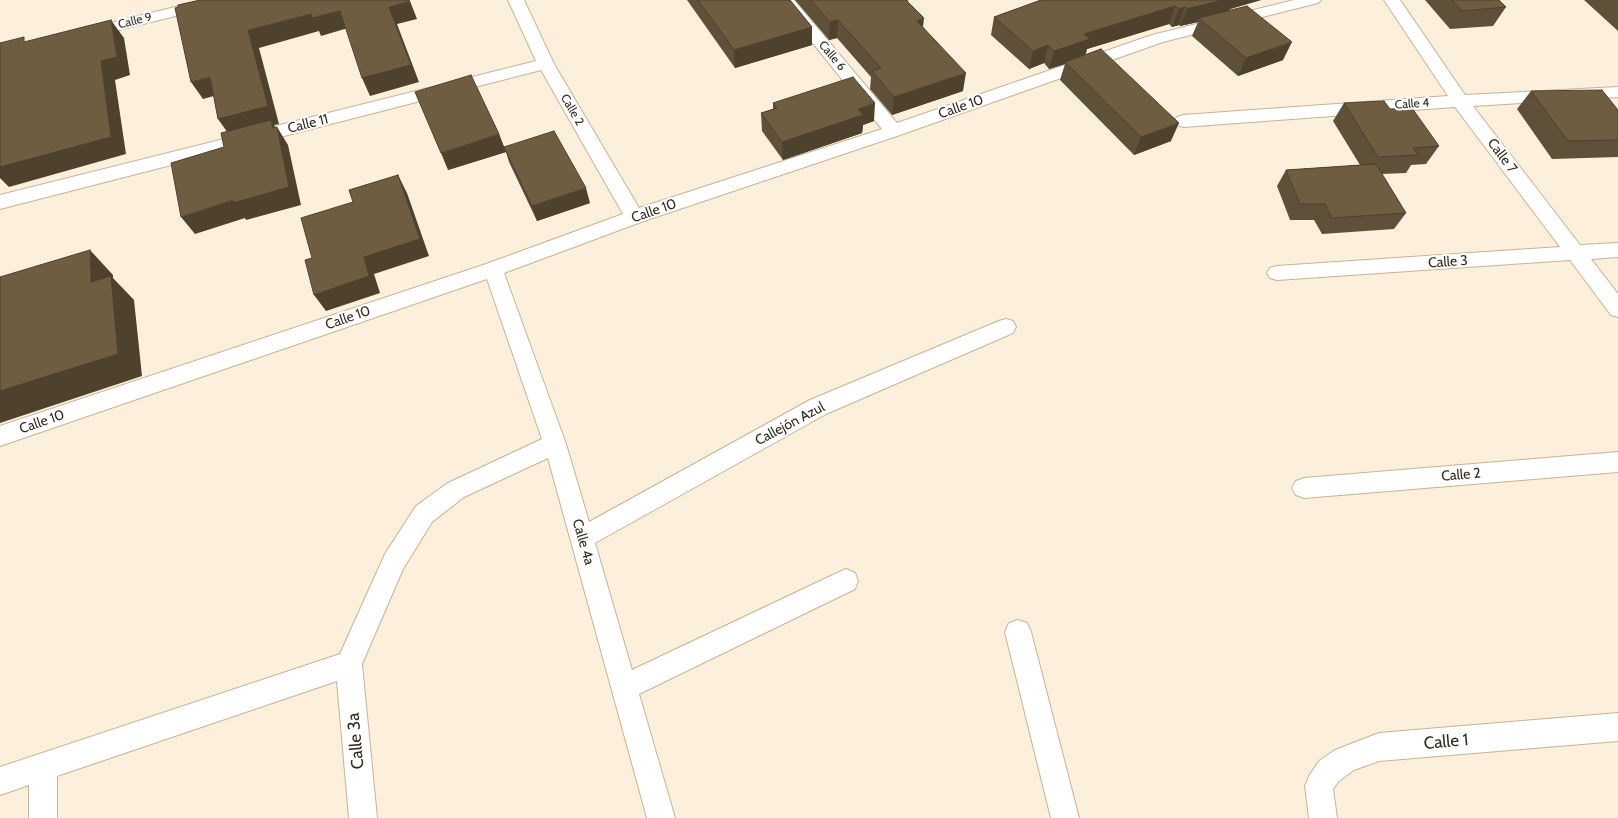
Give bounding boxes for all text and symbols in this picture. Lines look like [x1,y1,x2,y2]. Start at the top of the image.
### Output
street label: Calle 9 [117,10,153,32]
street label: Calle 6 [815,38,849,74]
street label: Calle 10 [936,91,986,123]
street label: Calle 2 [557,92,587,128]
street label: Calle 4 [1394,96,1430,112]
street label: Calle 11 [286,111,330,137]
street label: Calle 7 [1483,135,1521,177]
street label: Calle 10 [629,195,679,227]
street label: Calle 3 [1428,252,1468,272]
street label: Calle 10 [323,302,373,334]
street label: Callejón Azul [752,399,828,449]
street label: Calle 10 [17,406,67,438]
street label: Calle 2 [1441,465,1481,485]
street label: Calle 4a [568,517,598,567]
street label: Calle 3a [343,712,369,770]
street label: Calle 1 [1423,730,1469,754]

